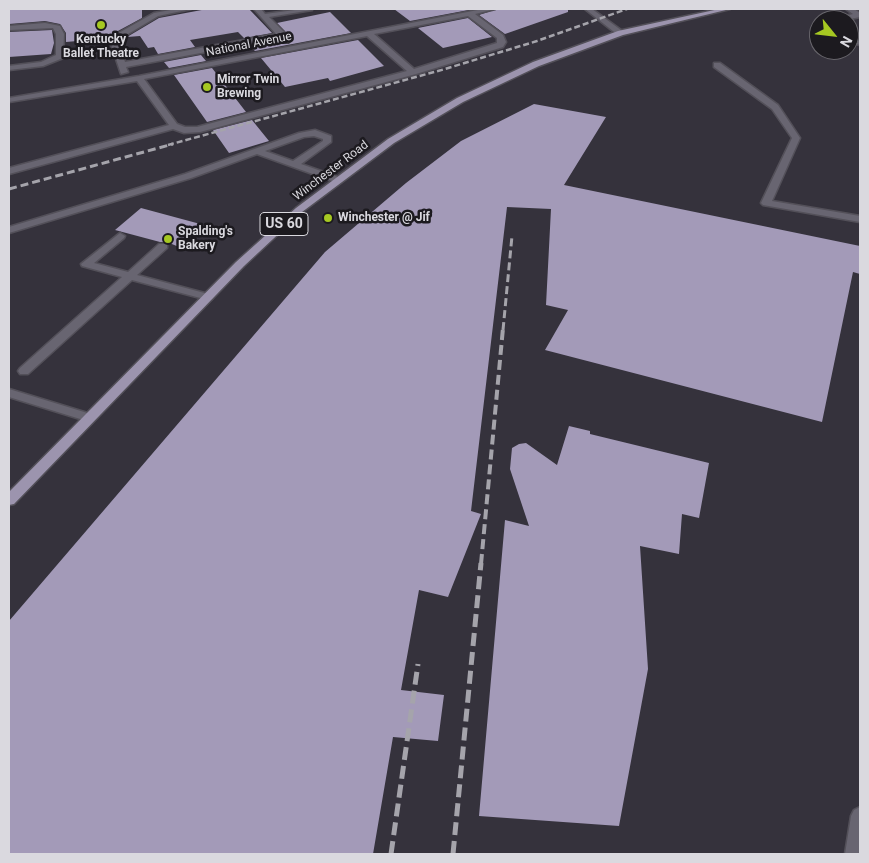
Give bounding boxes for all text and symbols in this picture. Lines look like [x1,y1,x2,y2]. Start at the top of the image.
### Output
north arrow [809,10,859,60]
marker: Kentucky Ballet Theatre [95,19,107,31]
street label: National Avenue [205,30,293,60]
place label: Kentucky Ballet Theatre [63,33,139,61]
text: N [837,34,856,50]
place label: Mirror Twin Brewing [217,73,279,101]
marker: Mirror Twin Brewing [201,81,213,93]
street label: Winchester Road [291,138,371,204]
place label: Winchester @ Jif [338,211,430,225]
road number: US 60 [260,212,308,235]
marker: Winchester @ Jif [322,212,334,224]
place label: Spalding's Bakery [178,225,233,253]
marker: Spalding's Bakery [162,233,174,245]

